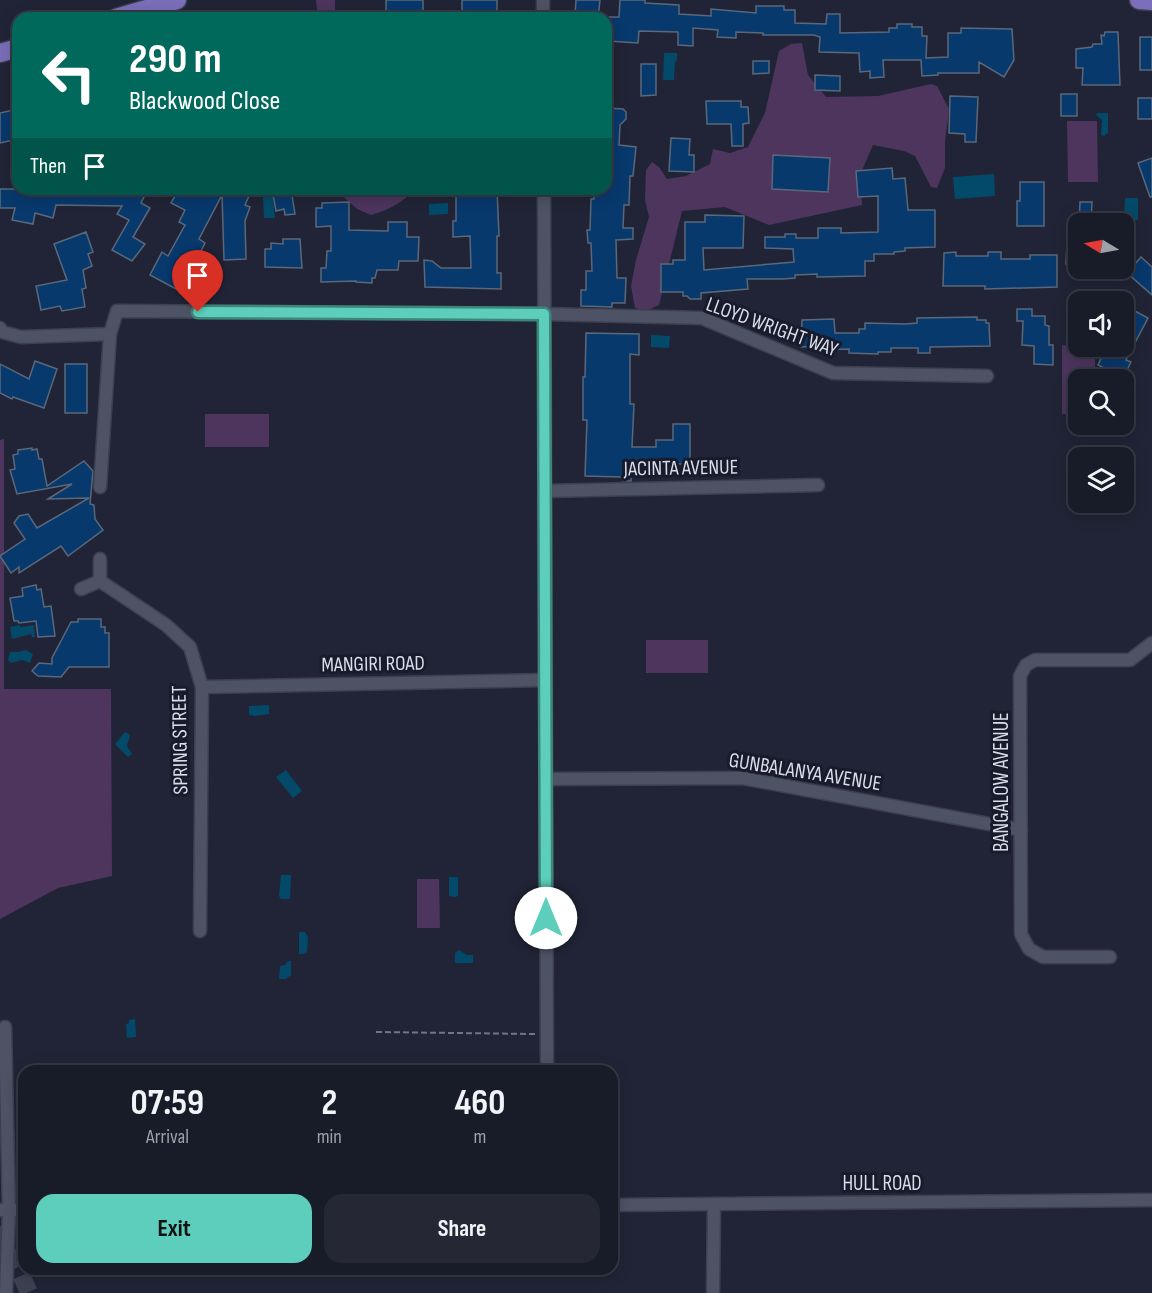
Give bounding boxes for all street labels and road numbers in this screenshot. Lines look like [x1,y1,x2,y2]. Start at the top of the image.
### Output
street label: LLOYD WRIGHT WAY [703,292,841,362]
street label: JACINTA AVENUE [623,455,738,482]
street label: MANGIRI ROAD [321,651,425,677]
street label: SPRING STREET [167,685,193,795]
street label: BANGALOW AVENUE [989,712,1014,852]
street label: GUNBALANYA AVENUE [727,748,883,796]
street label: HULL ROAD [842,1171,922,1196]

